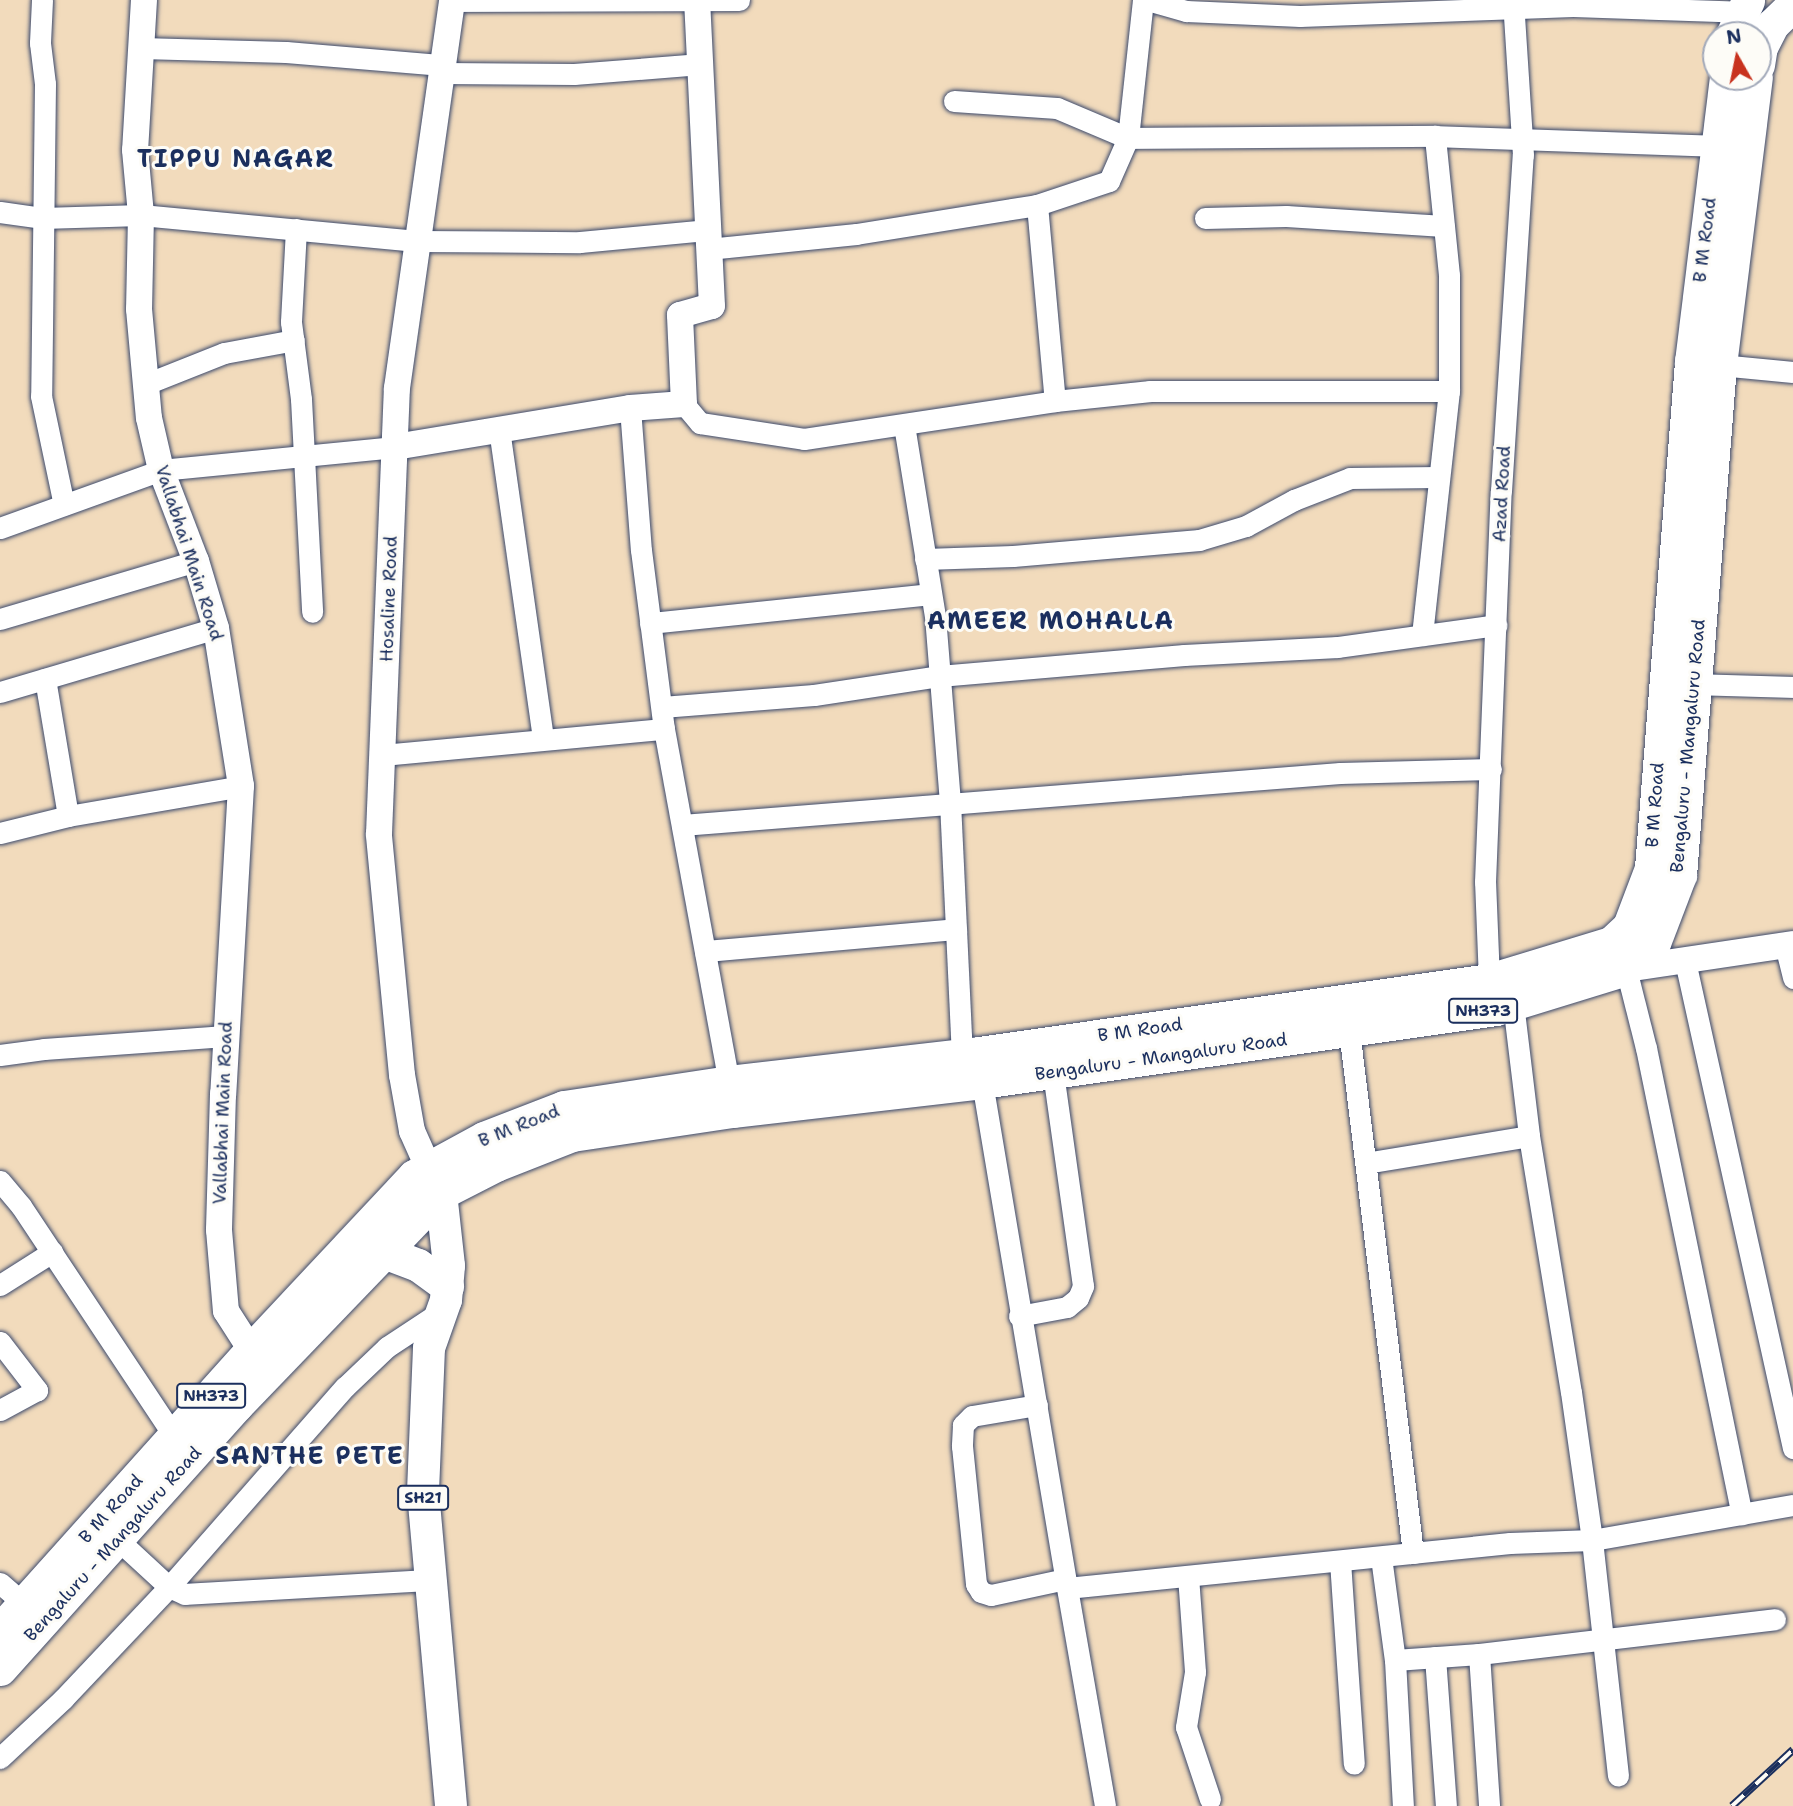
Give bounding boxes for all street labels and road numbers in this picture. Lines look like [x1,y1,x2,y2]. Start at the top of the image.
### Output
street label: B M Road [1689,196,1721,284]
street label: Azad Road [1489,445,1515,543]
street label: Vallabhai Main Road [150,463,228,643]
street label: Hosaline Road [376,536,402,662]
street label: Bengaluru - Mangaluru Road [1666,618,1710,874]
street label: B M Road [1641,762,1669,848]
road number: NH373 [1448,998,1518,1023]
street label: B M Road [1096,1013,1184,1047]
street label: Vallabhai Main Road [209,1021,237,1205]
street label: Bengaluru - Mangaluru Road [1033,1029,1289,1085]
street label: B M Road [475,1100,563,1152]
road number: NH373 [176,1384,246,1408]
street label: Bengaluru - Mangaluru Road [20,1442,206,1646]
street label: B M Road [74,1470,148,1548]
road number: SH21 [397,1486,449,1510]

